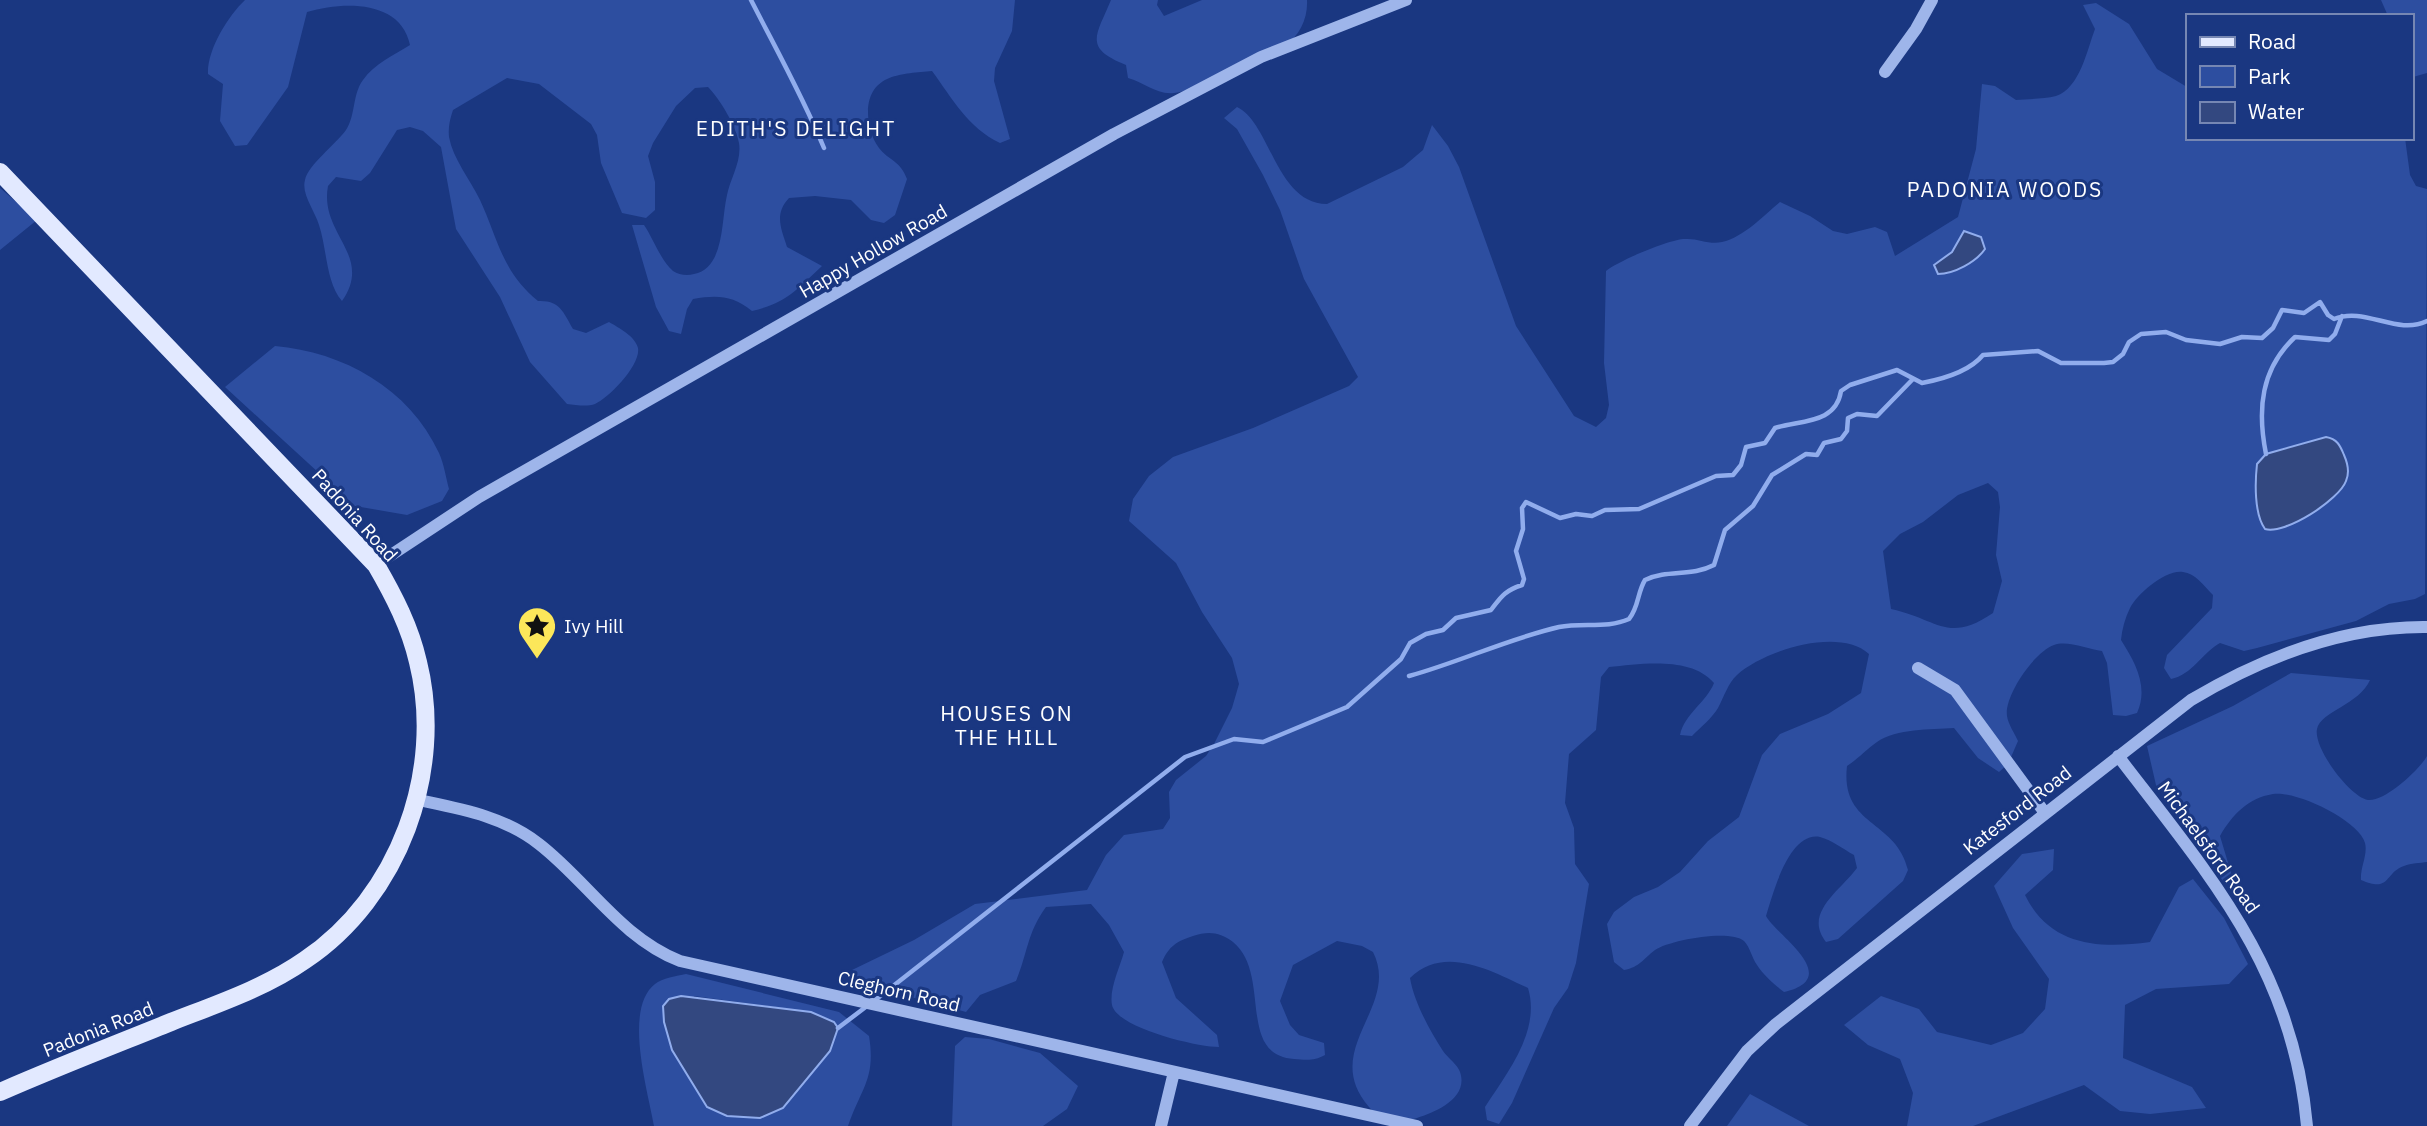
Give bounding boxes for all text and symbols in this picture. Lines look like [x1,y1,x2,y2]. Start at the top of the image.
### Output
legend [2186,14,2413,140]
text: Road [2248,27,2296,55]
text: Park [2248,62,2291,90]
text: Water [2248,97,2305,125]
district label: EDITH'S DELIGHT [696,114,896,142]
district label: PADONIA WOODS [1907,175,2103,203]
street label: Happy Hollow Road [795,199,951,303]
street label: Padonia Road [307,464,403,566]
place icon: Ivy Hill [516,605,558,660]
place label: Ivy Hill [564,614,623,638]
district label: HOUSES ON THE HILL [940,699,1074,751]
street label: Katesford Road [1958,760,2076,860]
street label: Michaelsford Road [2153,776,2265,918]
street label: Cleghorn Road [836,965,962,1017]
street label: Padonia Road [39,996,157,1062]

